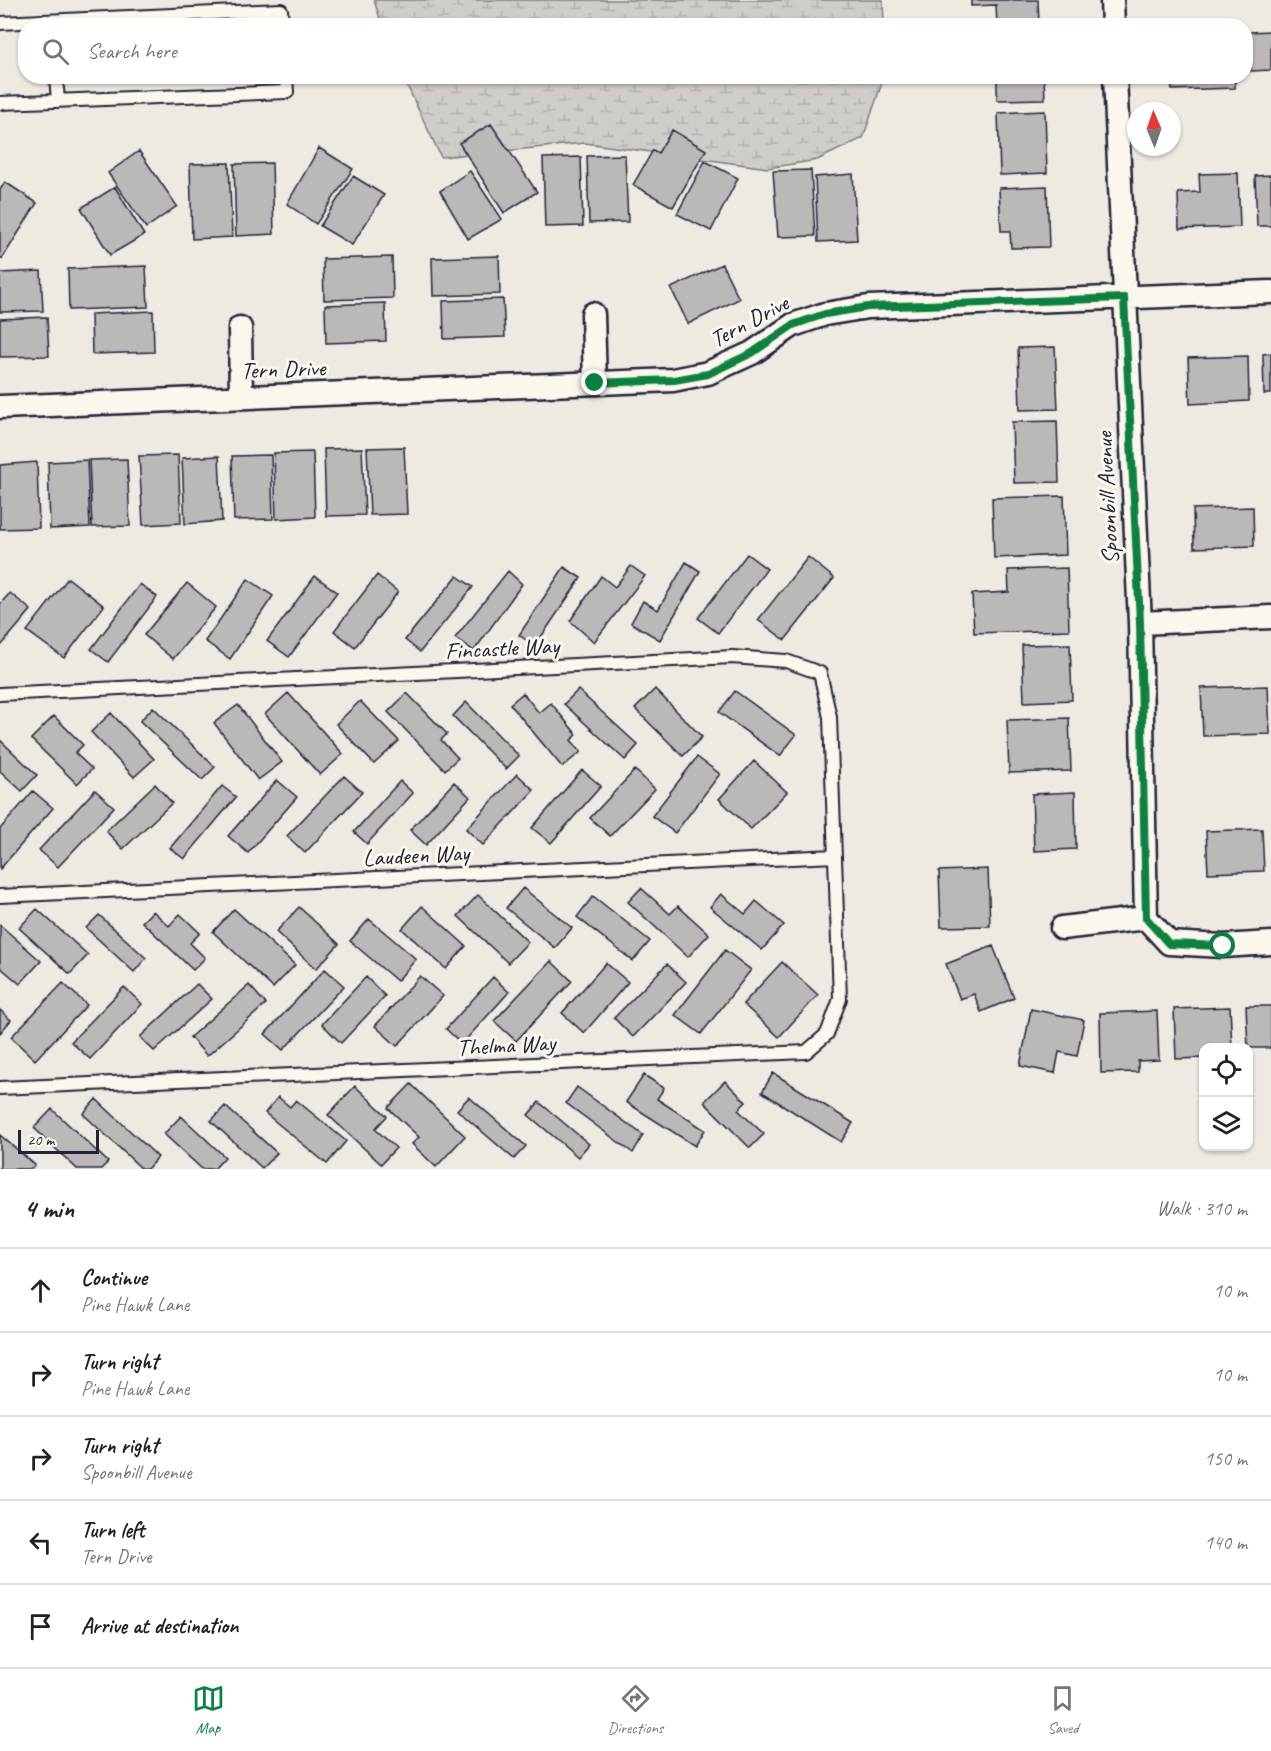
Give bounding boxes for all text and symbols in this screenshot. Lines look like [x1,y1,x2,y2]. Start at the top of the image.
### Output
search box [18,18,1253,84]
icon: search [39,35,72,68]
text: Search here [87,37,177,65]
north arrow [1127,102,1181,156]
street label: Tern Drive [705,287,795,354]
street label: Tern Drive [240,352,328,385]
route end [581,369,607,395]
street label: Spoonbill Avenue [1088,429,1125,565]
street label: Fincastle Way [444,630,562,666]
street label: Laudeen Way [362,837,472,873]
route start [1209,932,1235,958]
street label: Thelma Way [456,1027,558,1063]
map controls [1199,1043,1253,1151]
button: locate [1199,1043,1253,1097]
button: layers [1199,1097,1253,1151]
scale bar [18,1127,99,1154]
text: 20 m [27,1130,54,1150]
text: 4 min [24,1192,74,1225]
text: Walk · 310 m [1157,1196,1247,1221]
text: Continue [81,1264,147,1292]
icon: ahead [24,1274,57,1307]
text: 10 m [1213,1278,1247,1303]
text: Pine Hawk Lane [81,1292,189,1317]
text: Turn right [81,1348,158,1376]
icon: right [24,1358,57,1391]
text: 10 m [1213,1362,1247,1387]
text: Pine Hawk Lane [81,1376,189,1401]
text: Turn right [81,1432,158,1460]
icon: right [24,1442,57,1475]
text: 150 m [1204,1446,1247,1471]
text: Spoonbill Avenue [81,1460,192,1485]
text: Turn left [81,1516,145,1544]
icon: left [24,1526,57,1559]
text: 140 m [1204,1530,1247,1555]
text: Tern Drive [81,1544,152,1569]
icon: arrive [24,1610,57,1643]
text: Arrive at destination [81,1612,238,1640]
tab: Map [192,1682,225,1738]
tab: Directions [608,1682,663,1738]
tab: Saved [1046,1682,1079,1738]

